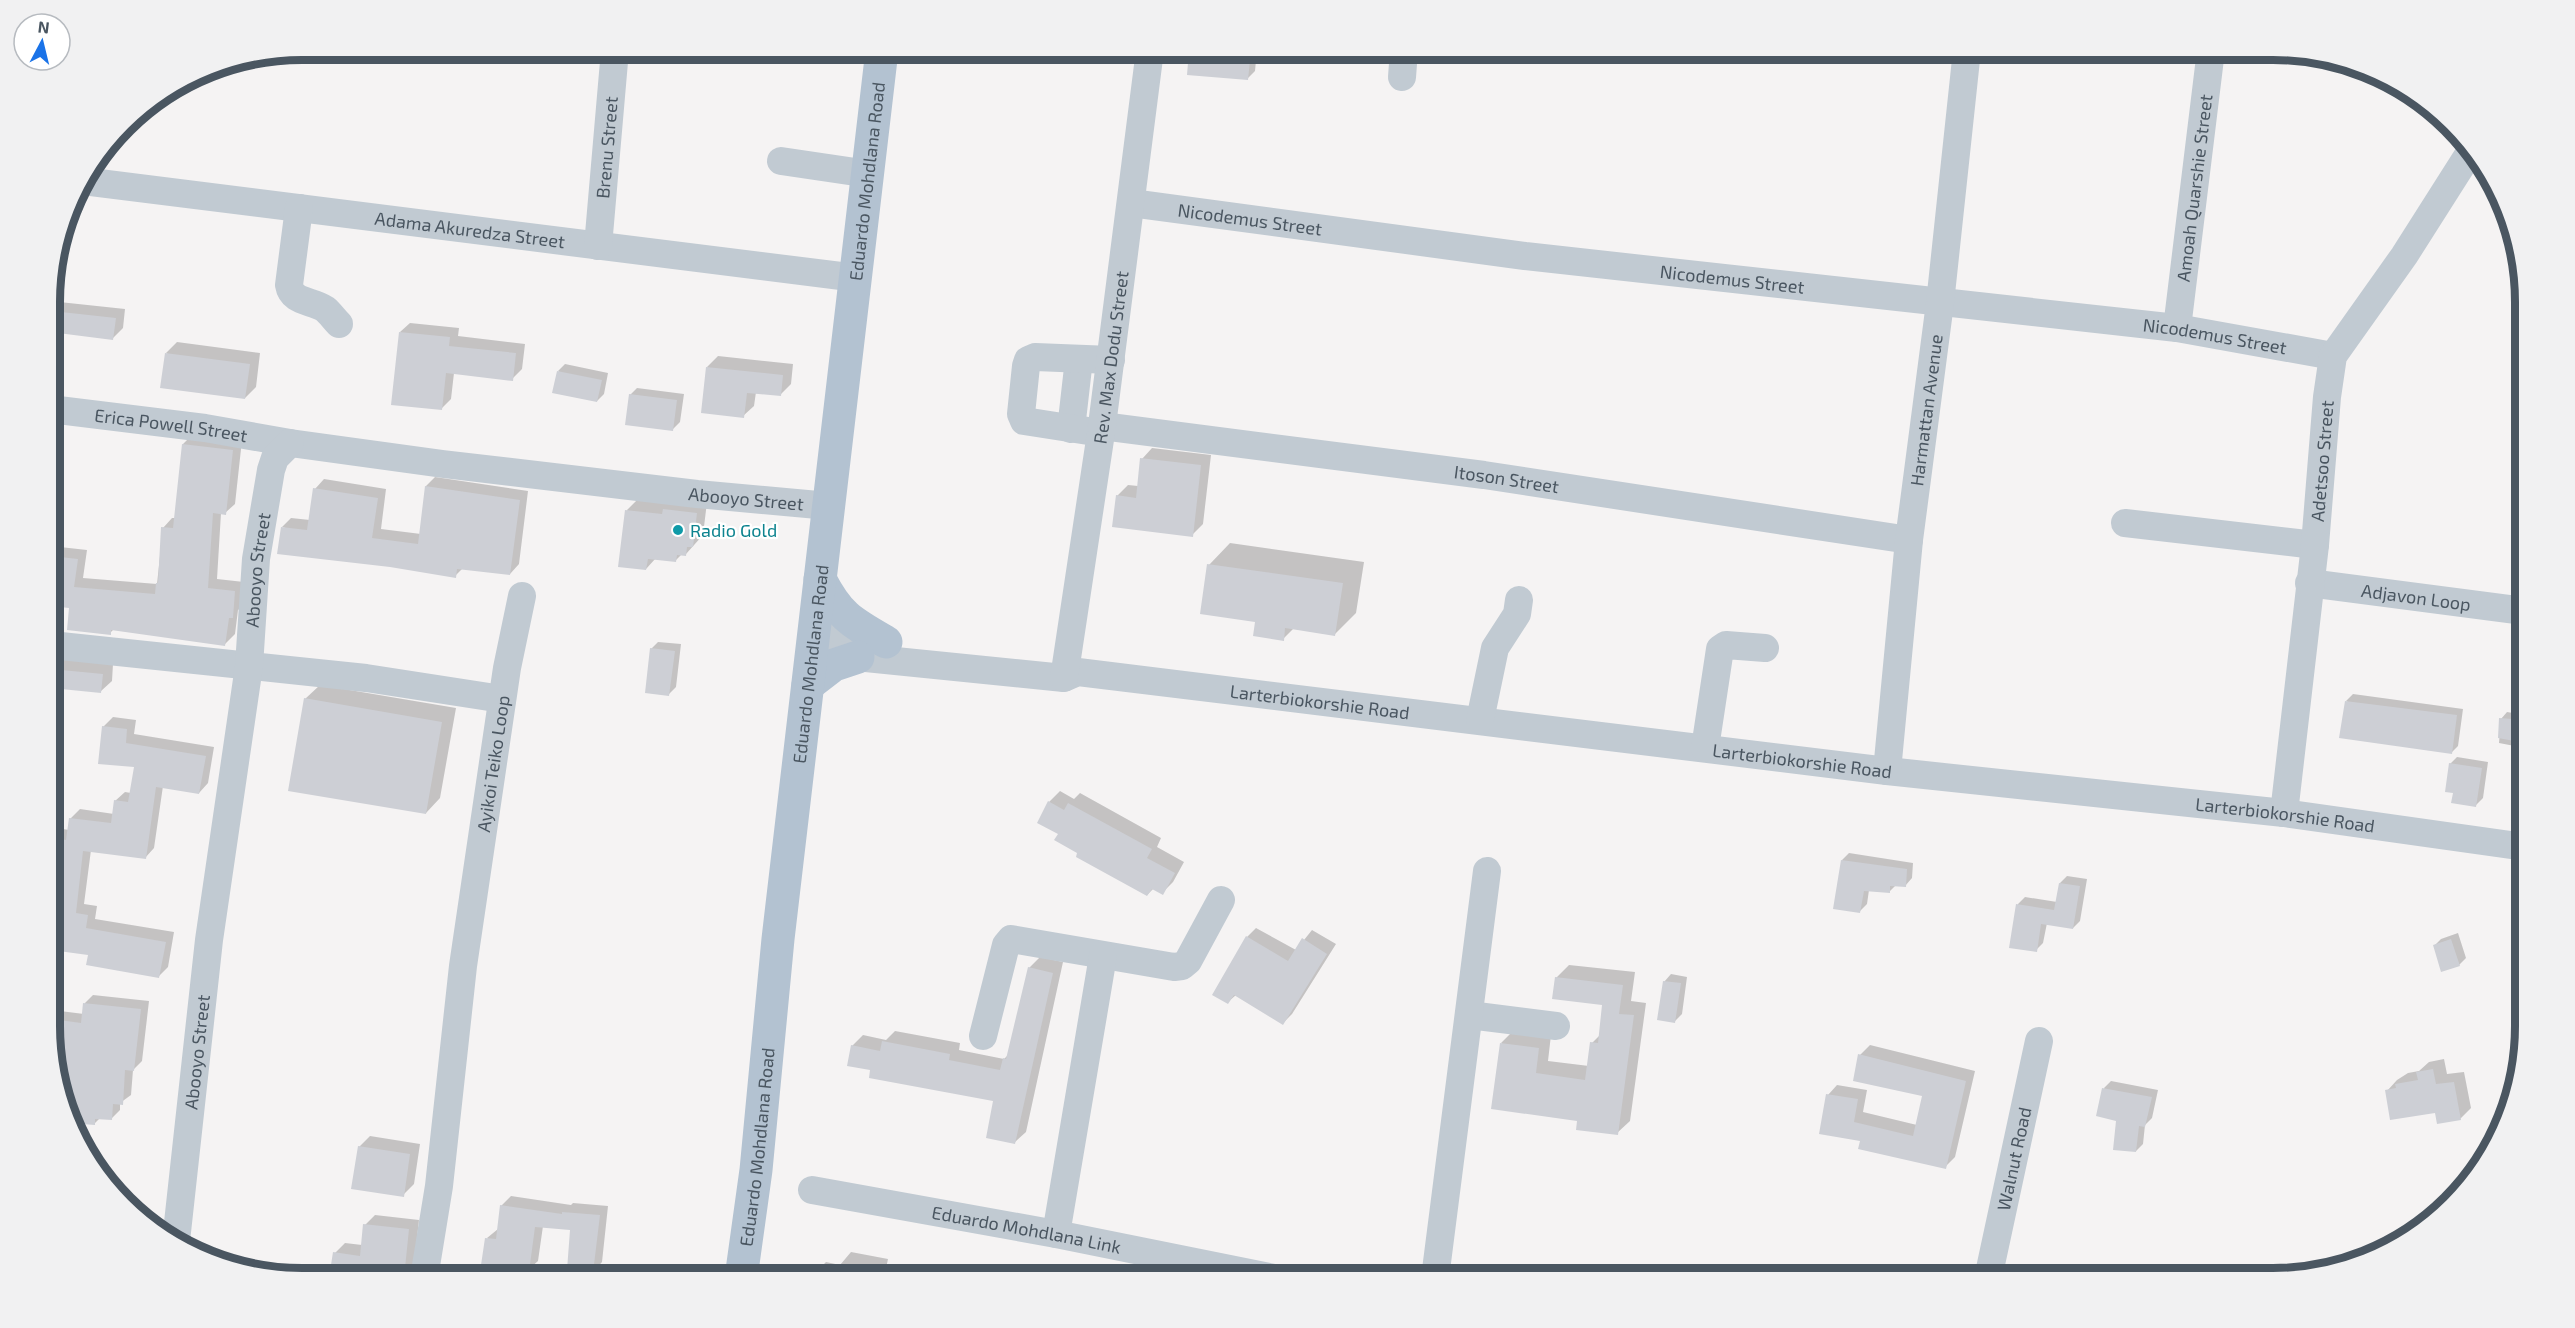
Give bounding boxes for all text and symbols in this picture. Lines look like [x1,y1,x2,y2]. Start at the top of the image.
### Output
north arrow [12,12,72,72]
text: N [37,16,51,37]
street label: Eduardo Mohdlana Road [844,81,889,282]
street label: Amoah Quarshie Street [2172,93,2217,283]
street label: Brenu Street [591,95,622,199]
street label: Nicodemus Street [1176,198,1324,240]
street label: Adama Akuredza Street [374,207,566,252]
street label: Nicodemus Street [1659,260,1806,298]
street label: Rev. Max Dodu Street [1089,270,1133,445]
street label: Nicodemus Street [2142,313,2288,358]
street label: Harmattan Avenue [1905,333,1947,487]
street label: Adetsoo Street [2306,399,2338,523]
street label: Erica Powell Street [93,404,249,446]
street label: Itoson Street [1453,460,1561,497]
street label: Abooyo Street [687,482,805,515]
street label: Abooyo Street [241,511,275,628]
place label: Radio Gold [690,519,777,541]
marker: Radio Gold [671,523,685,537]
street label: Eduardo Mohdlana Road [788,563,833,765]
street label: Adjavon Loop [2360,579,2472,615]
street label: Larterbiokorshie Road [1229,680,1411,723]
street label: Ayikoi Teiko Loop [472,694,514,834]
street label: Larterbiokorshie Road [1711,739,1893,783]
street label: Larterbiokorshie Road [2194,793,2376,837]
street label: Abooyo Street [179,993,214,1111]
street label: Eduardo Mohdlana Road [734,1046,779,1248]
street label: Walnut Road [1992,1105,2035,1212]
street label: Eduardo Mohdlana Link [930,1201,1123,1258]

